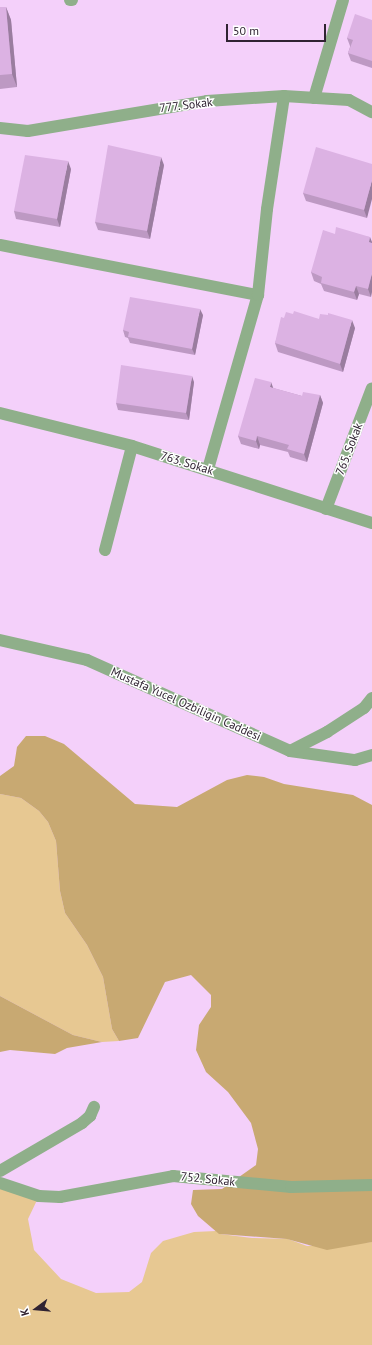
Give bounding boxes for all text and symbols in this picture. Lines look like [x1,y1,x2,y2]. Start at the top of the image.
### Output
scale bar [228,16,328,42]
text: 50 m [233,23,259,38]
street label: 777. Sokak [158,95,214,115]
street label: 765. Sokak [332,420,366,478]
street label: 763. Sokak [158,448,216,478]
street label: Mustafa Yucel Ozbiligin Caddesi [108,664,264,744]
street label: 752. Sokak [180,1169,236,1189]
north arrow [16,1289,56,1329]
text: K [17,1307,32,1318]

